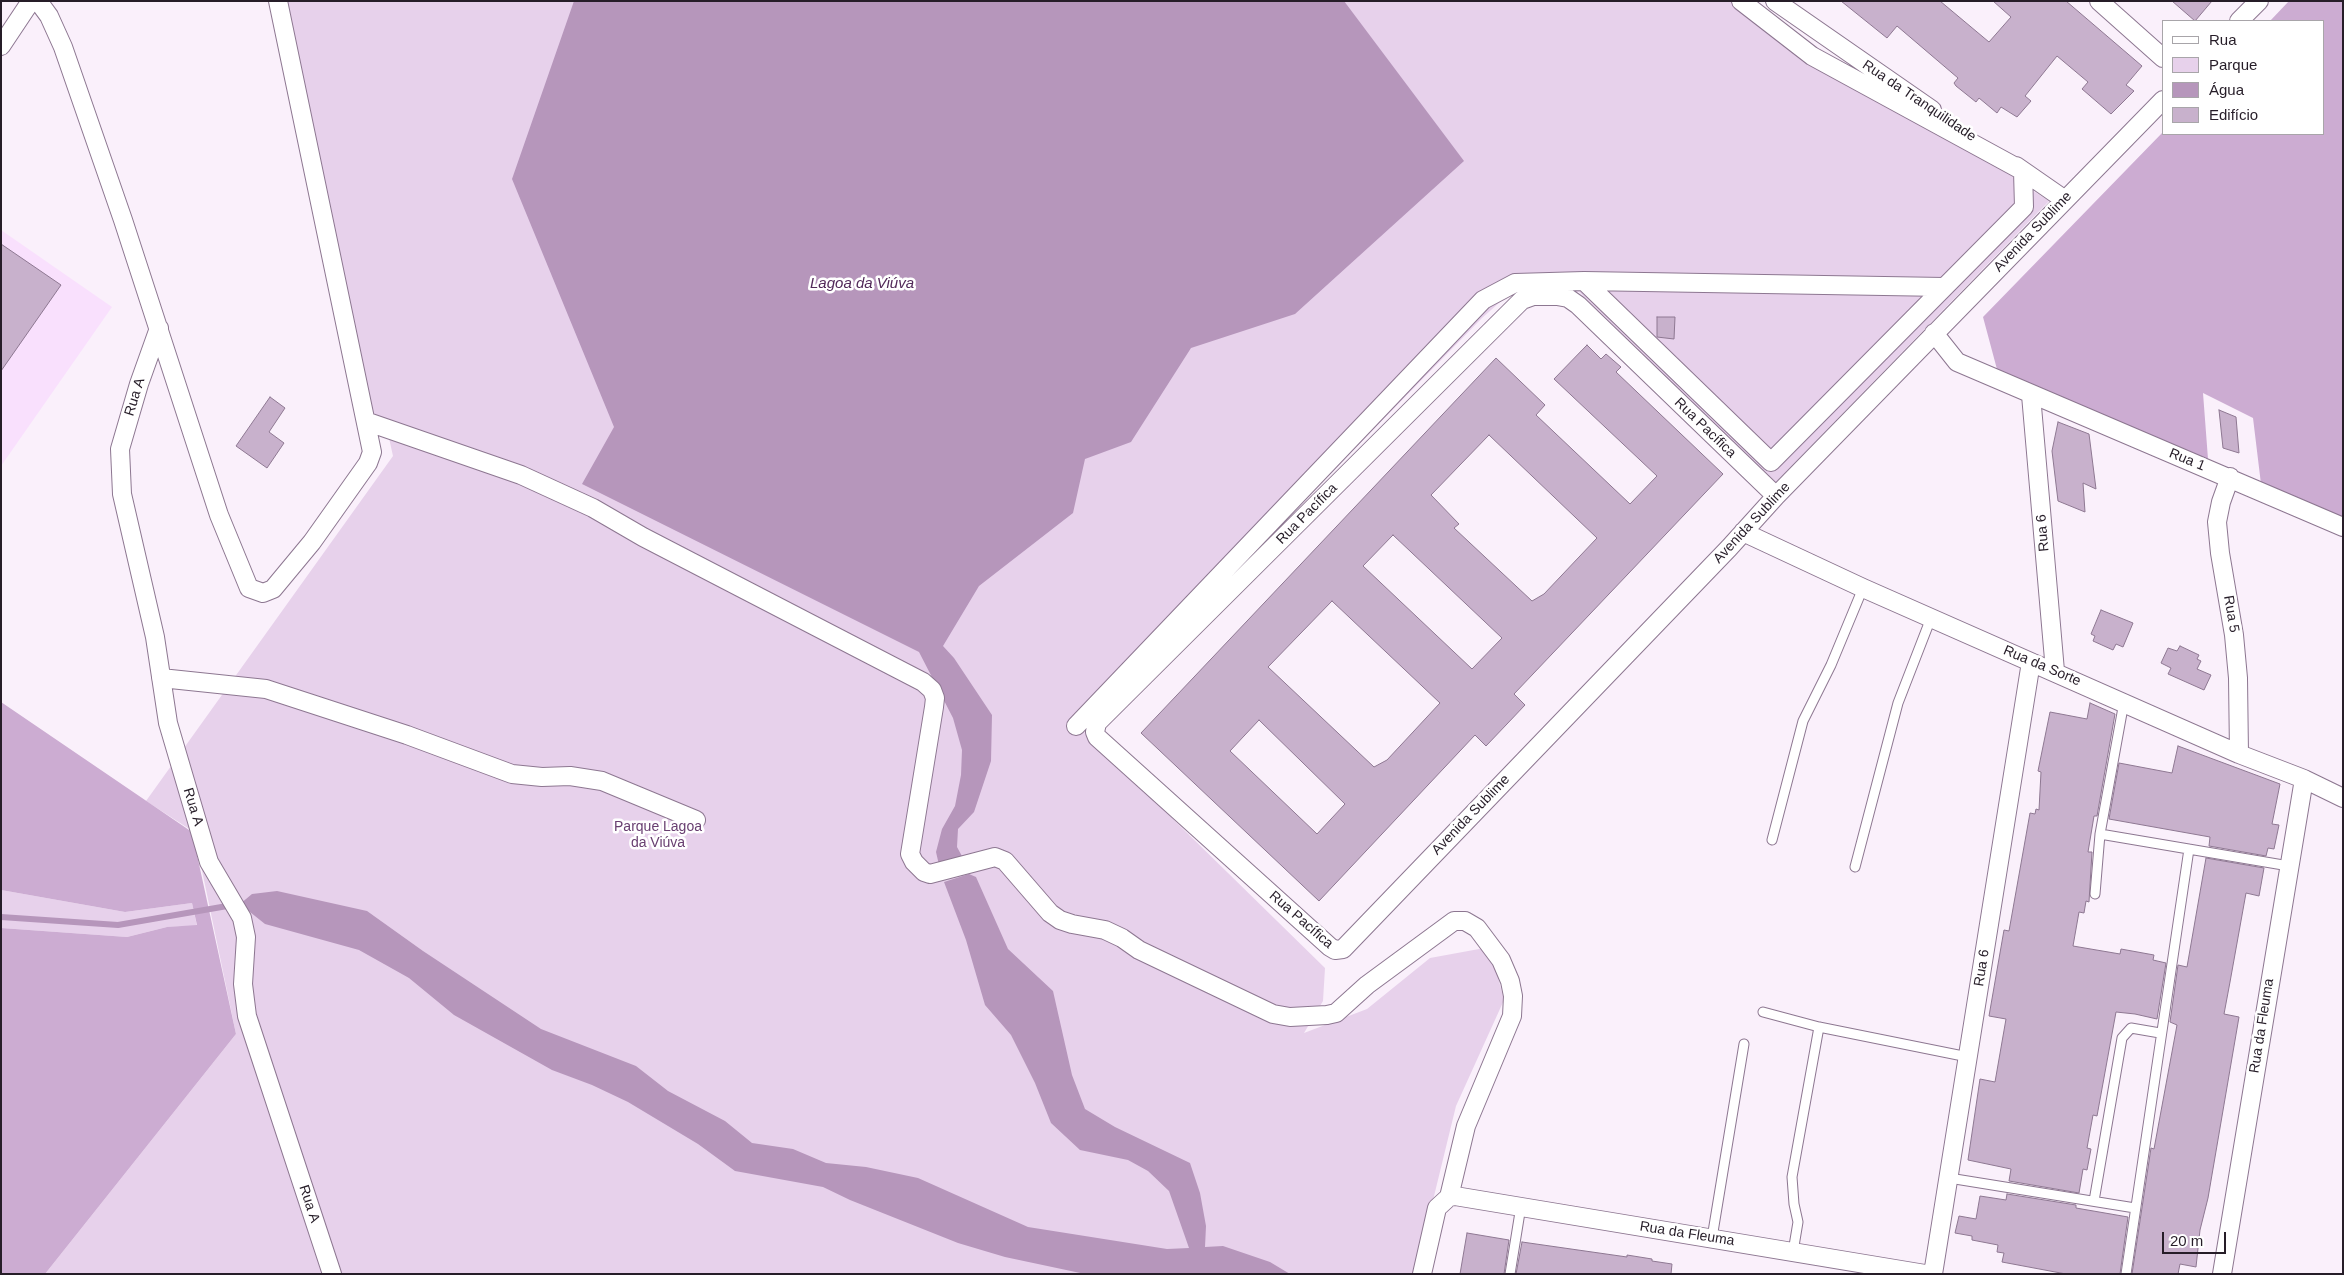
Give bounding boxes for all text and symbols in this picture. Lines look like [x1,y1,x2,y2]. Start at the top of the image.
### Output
legend [2162,20,2324,135]
text: Rua [2209,31,2237,48]
text: Parque [2209,56,2257,73]
street label: Rua da Tranquilidade [1859,57,1979,145]
text: Água [2209,81,2244,98]
text: Edifício [2209,106,2258,123]
street label: Avenida Sublime [1991,188,2075,276]
water label: Lagoa da Viúva [810,275,914,293]
street label: Rua A [121,376,149,418]
street label: Rua Pacífica [1671,394,1739,462]
street label: Rua 1 [2167,445,2207,475]
street label: Avenida Sublime [1710,479,1794,567]
street label: Rua Pacífica [1273,480,1341,548]
street label: Rua 6 [2033,514,2053,552]
street label: Rua 5 [2219,594,2243,634]
street label: Rua da Sorte [2001,642,2083,690]
street label: Avenida Sublime [1429,771,1513,859]
street label: Rua A [179,786,207,828]
park label: Parque Lagoa da Viúva [614,819,702,852]
street label: Rua Pacífica [1266,888,1336,952]
street label: Rua 6 [1971,948,1993,988]
street label: Rua da Fleuma [2246,977,2278,1075]
street label: Rua A [295,1183,323,1225]
street label: Rua da Fleuma [1638,1218,1736,1250]
scale bar [2164,1222,2228,1254]
text: 20 m [2170,1232,2203,1249]

